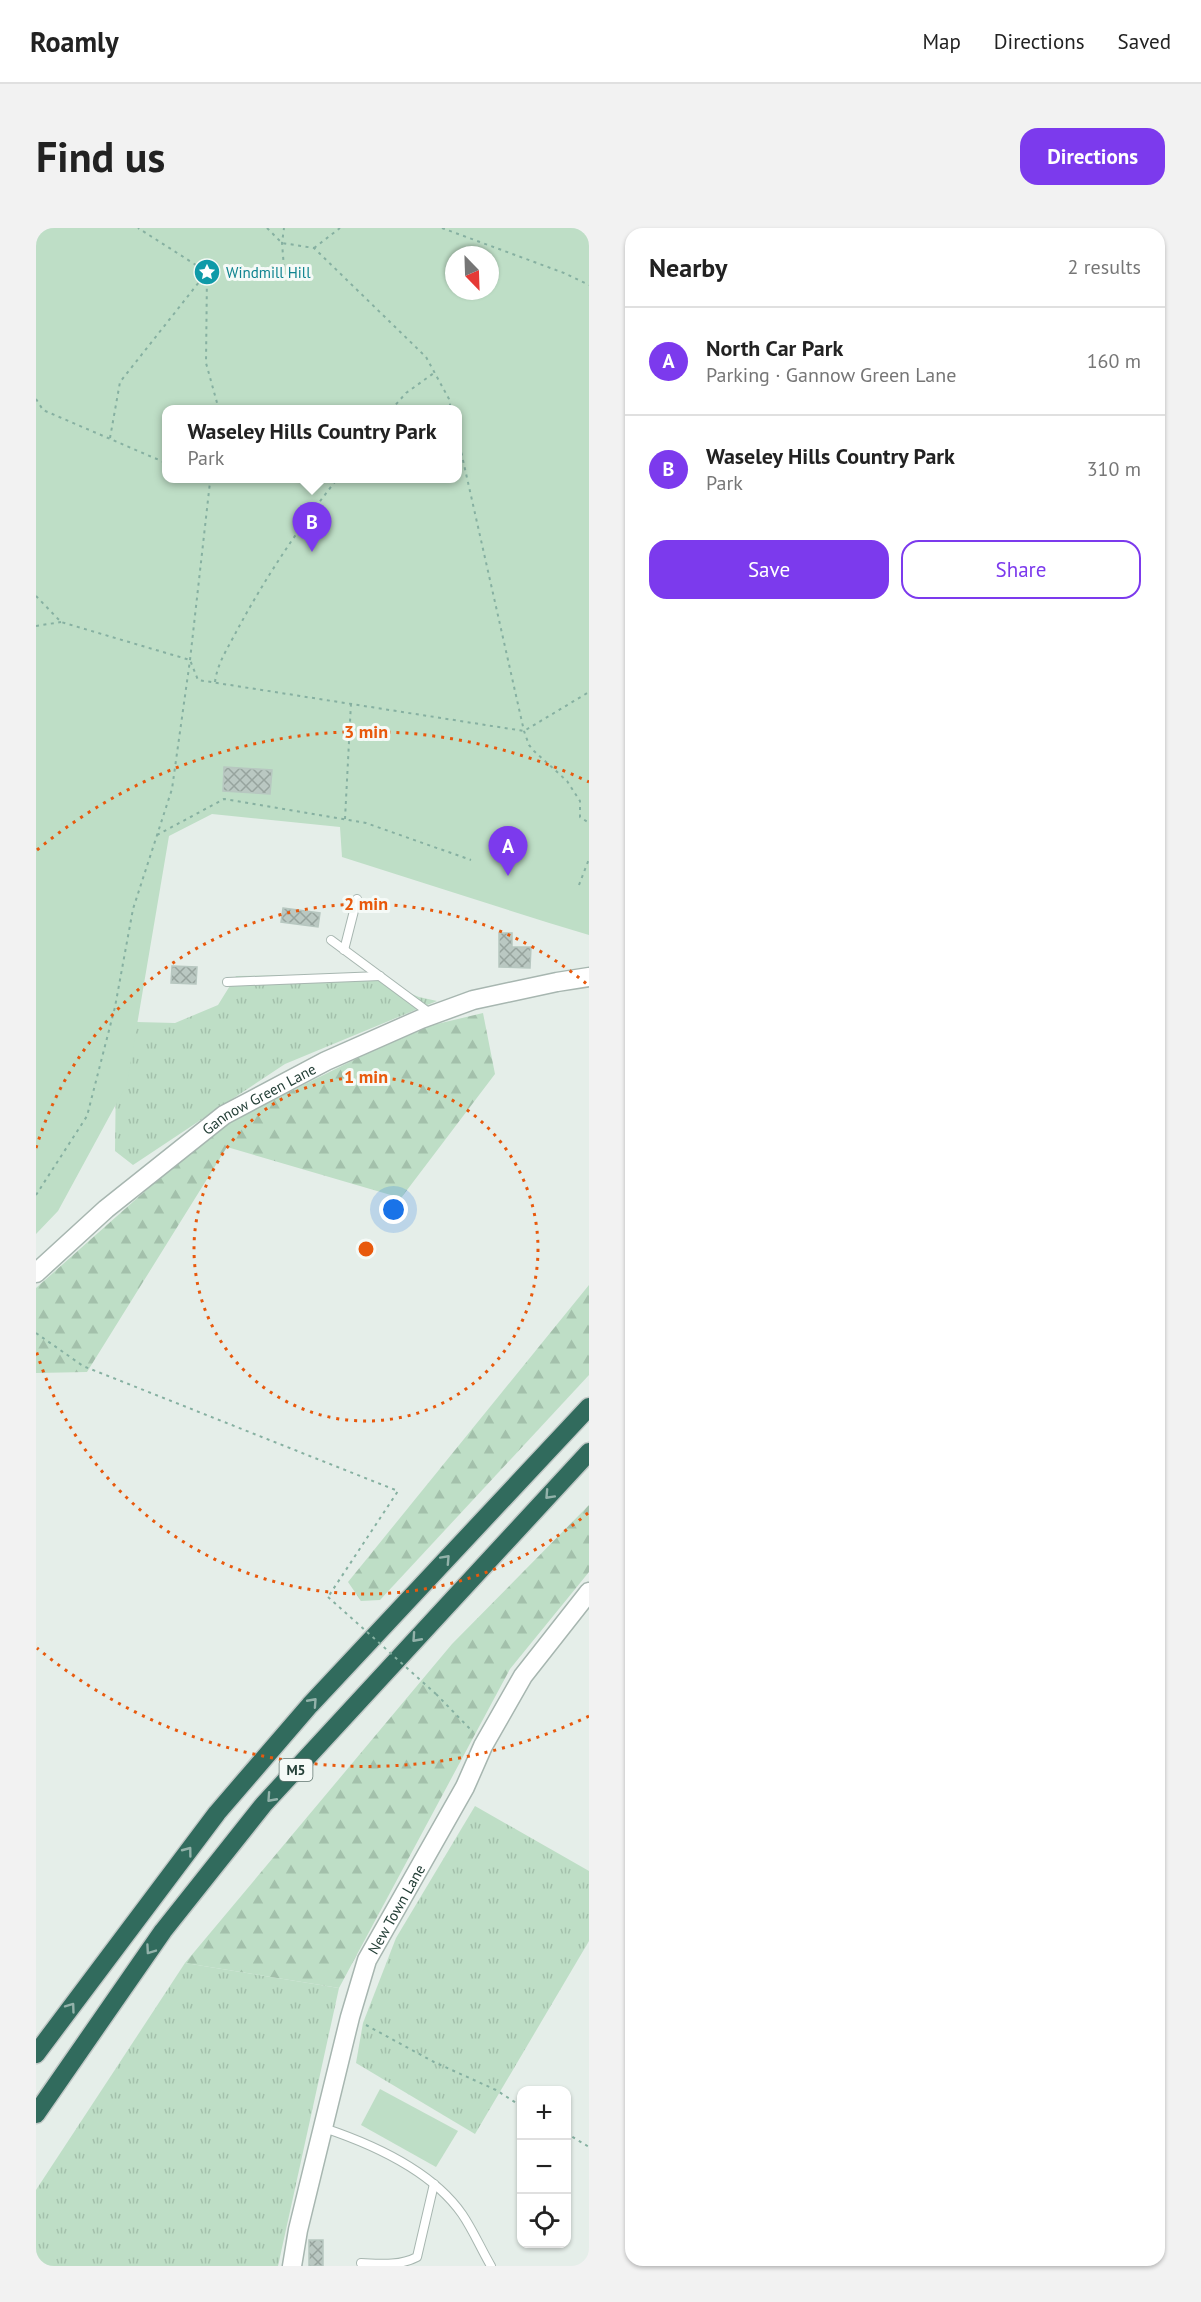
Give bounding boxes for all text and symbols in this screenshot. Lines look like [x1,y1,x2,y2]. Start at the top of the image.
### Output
text: Roamly [30,23,119,60]
text: Map [922,28,961,55]
text: Directions [994,28,1085,55]
text: Saved [1118,28,1171,55]
button: Directions [1020,128,1165,185]
text: Find us [36,129,165,184]
north arrow [445,246,499,300]
text: Nearby [649,251,727,284]
text: 2 results [1068,254,1141,280]
place icon: Windmill Hill [192,257,222,287]
place label: Windmill Hill [226,263,311,282]
text: North Car Park [706,334,843,362]
text: A [662,348,675,374]
text: 160 m [1087,348,1141,374]
text: Parking · Gannow Green Lane [706,362,956,388]
popup [162,405,462,483]
text: Waseley Hills Country Park [188,417,436,445]
text: Waseley Hills Country Park [706,442,955,470]
text: Park [188,445,224,471]
text: B [663,456,674,482]
text: 310 m [1087,456,1141,482]
text: Park [706,470,743,496]
pin: B [292,502,332,552]
button: Save [649,540,889,599]
button: Share [901,540,1141,599]
text: 3 min [344,720,388,743]
pin: A [488,826,528,876]
text: 2 min [344,892,388,915]
street label: Gannow Green Lane [198,1059,319,1138]
text: 1 min [344,1065,388,1088]
your location [379,1195,408,1224]
centre of rings [356,1239,376,1259]
one-way arrow [545,1489,556,1499]
one-way arrow [439,1555,450,1565]
one-way arrow [413,1631,424,1642]
one-way arrow [306,1698,317,1708]
road number: M5 [280,1759,312,1781]
one-way arrow [267,1791,278,1801]
one-way arrow [180,1847,191,1858]
street label: New Town Lane [363,1861,429,1957]
one-way arrow [146,1944,157,1955]
one-way arrow [64,2002,75,2013]
map controls [517,2086,571,2248]
button: + [517,2086,571,2140]
button: − [517,2140,571,2194]
button: locate [517,2194,571,2248]

